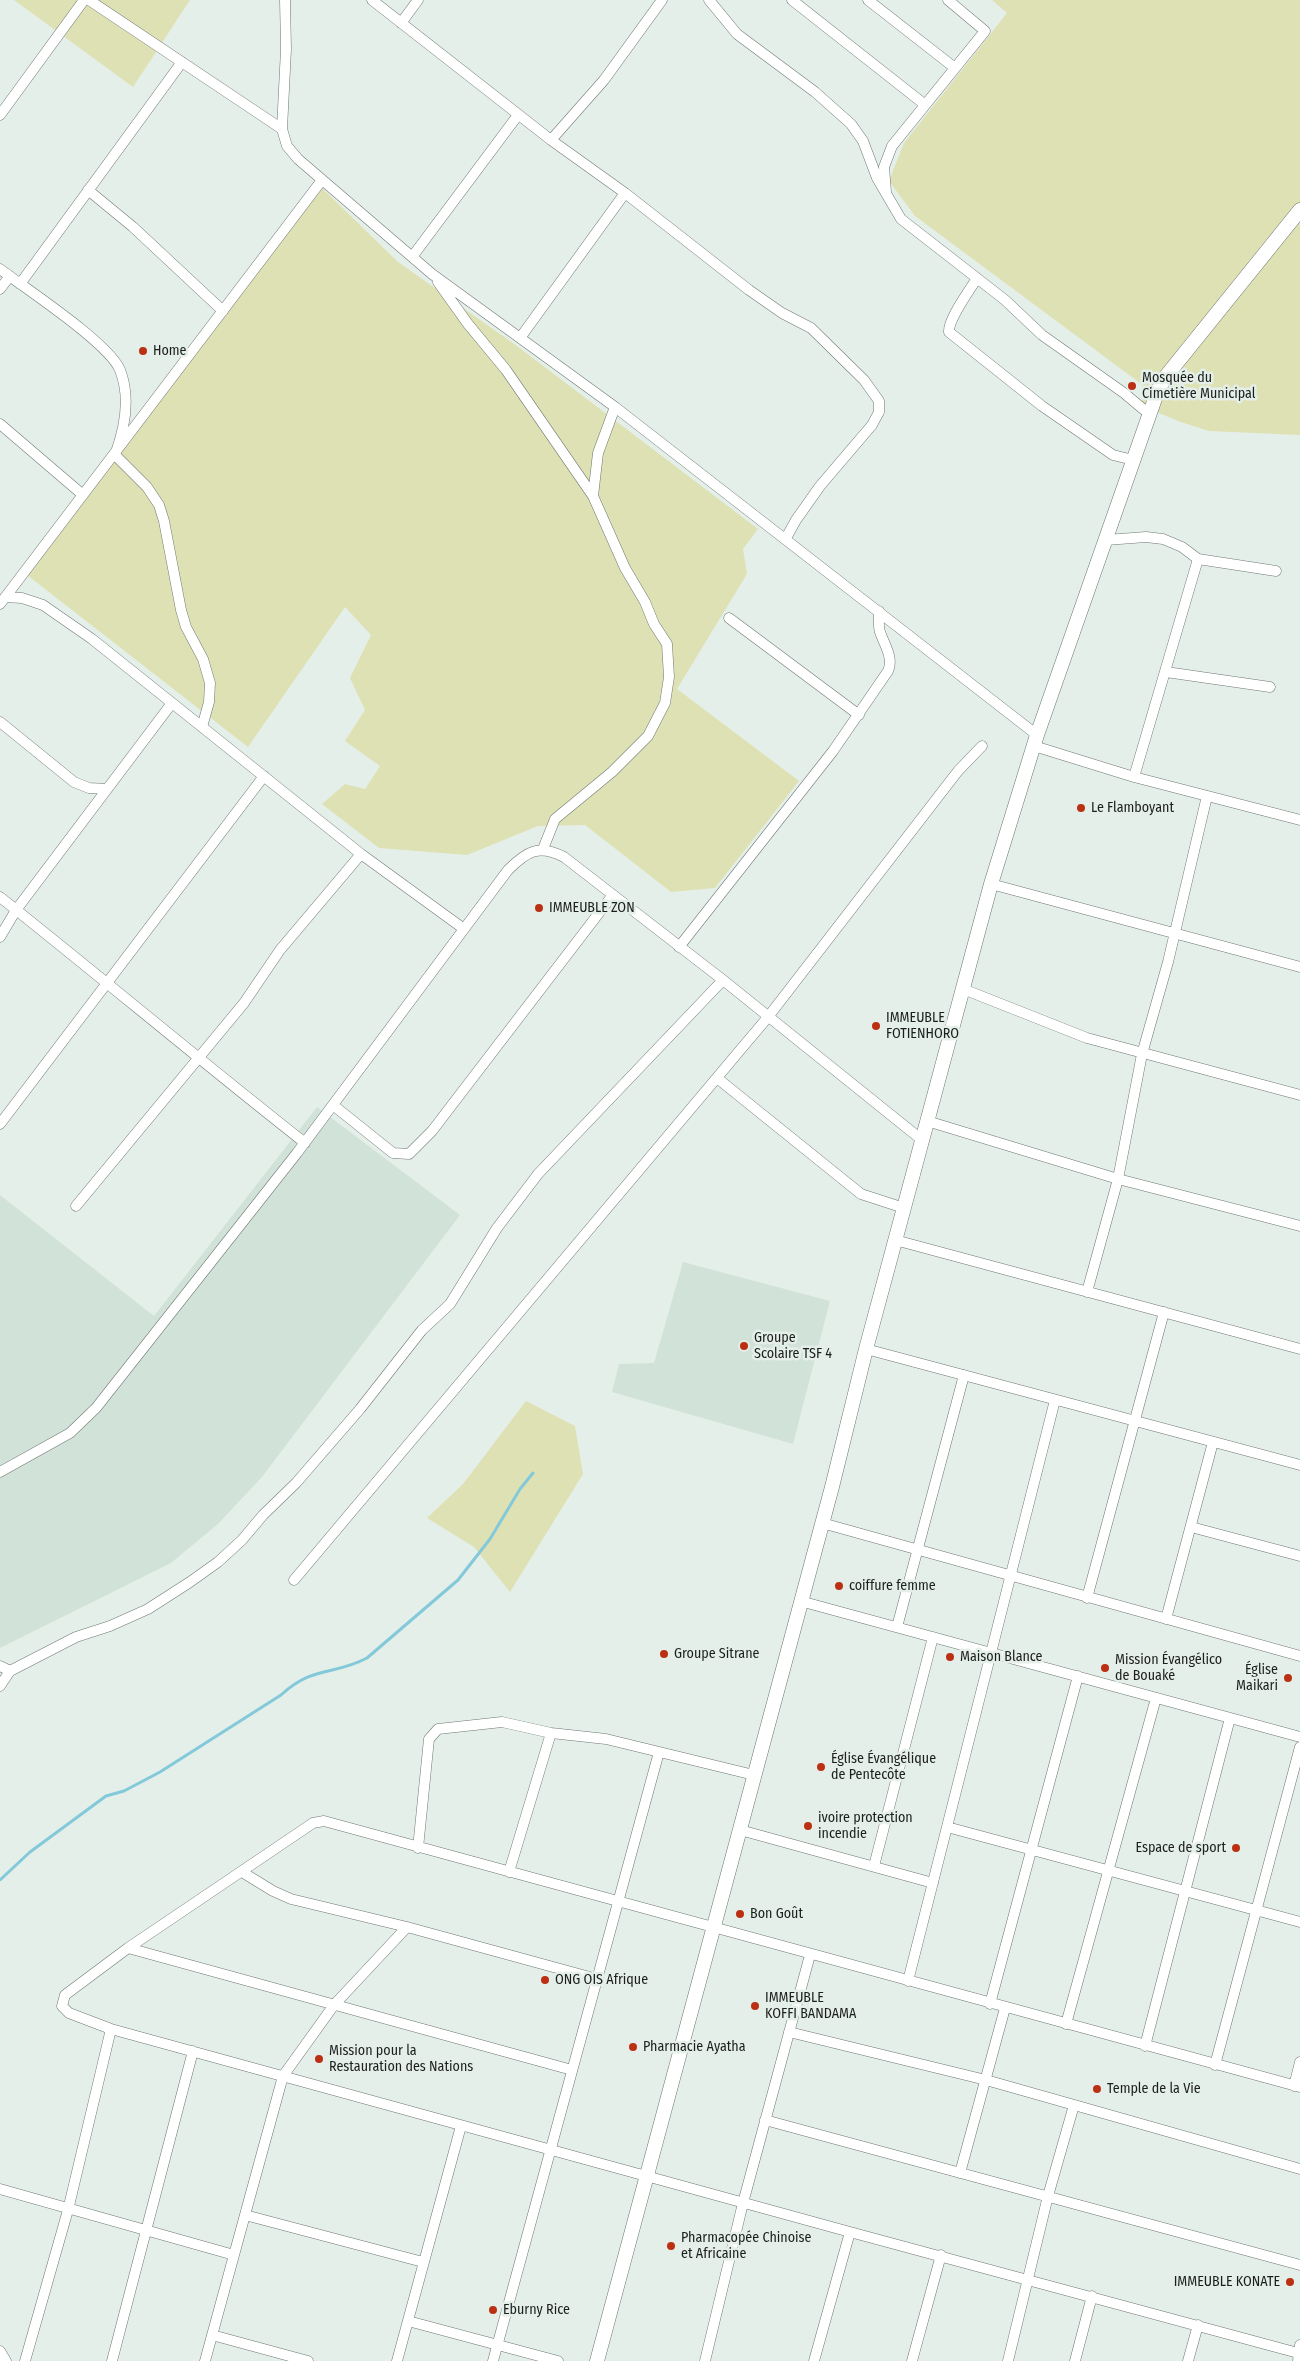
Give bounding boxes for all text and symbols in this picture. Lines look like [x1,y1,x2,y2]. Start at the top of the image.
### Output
place label: Home [153,343,187,359]
marker: Home [137,345,149,357]
place label: Mosquée du Cimetière Municipal [1142,370,1255,402]
marker: Mosquée du Cimetière Municipal [1126,380,1138,392]
place label: Le Flamboyant [1091,800,1174,816]
marker: Le Flamboyant [1075,802,1087,814]
place label: IMMEUBLE ZON [549,900,635,916]
marker: IMMEUBLE ZON [533,902,545,914]
place label: IMMEUBLE FOTIENHORO [886,1010,959,1042]
marker: IMMEUBLE FOTIENHORO [870,1020,882,1032]
place label: Groupe Scolaire TSF 4 [754,1330,832,1362]
marker: Groupe Scolaire TSF 4 [738,1340,750,1352]
place label: coiffure femme [849,1578,936,1594]
marker: coiffure femme [833,1580,845,1592]
place label: Groupe Sitrane [674,1646,760,1662]
marker: Groupe Sitrane [658,1648,670,1660]
place label: Maison Blance [960,1649,1043,1665]
marker: Maison Blance [944,1651,956,1663]
place label: Mission Évangélico de Bouaké [1115,1652,1222,1684]
marker: Mission Évangélico de Bouaké [1099,1662,1111,1674]
place label: Église Maikari [1236,1662,1278,1694]
marker: Église Maikari [1282,1672,1294,1684]
place label: Église Évangélique de Pentecôte [831,1751,936,1784]
marker: Église Évangélique de Pentecôte [815,1761,827,1773]
place label: ivoire protection incendie [818,1810,913,1842]
marker: ivoire protection incendie [802,1820,814,1832]
place label: Espace de sport [1135,1840,1226,1856]
marker: Espace de sport [1230,1842,1242,1854]
place label: Bon Goût [750,1906,803,1922]
marker: Bon Goût [734,1908,746,1920]
place label: ONG OIS Afrique [555,1972,648,1988]
marker: ONG OIS Afrique [539,1974,551,1986]
place label: IMMEUBLE KOFFI BANDAMA [765,1990,856,2022]
marker: IMMEUBLE KOFFI BANDAMA [749,2000,761,2012]
place label: Pharmacie Ayatha [643,2039,746,2055]
marker: Pharmacie Ayatha [627,2041,639,2053]
place label: Mission pour la Restauration des Nations [329,2043,473,2076]
marker: Mission pour la Restauration des Nations [313,2053,325,2065]
place label: Temple de la Vie [1107,2081,1201,2097]
marker: Temple de la Vie [1091,2083,1103,2095]
place label: Pharmacopée Chinoise et Africaine [681,2230,811,2262]
marker: Pharmacopée Chinoise et Africaine [665,2240,677,2252]
place label: IMMEUBLE KONATE [1174,2274,1280,2290]
marker: IMMEUBLE KONATE [1284,2276,1296,2288]
place label: Eburny Rice [503,2302,570,2318]
marker: Eburny Rice [487,2304,499,2316]

